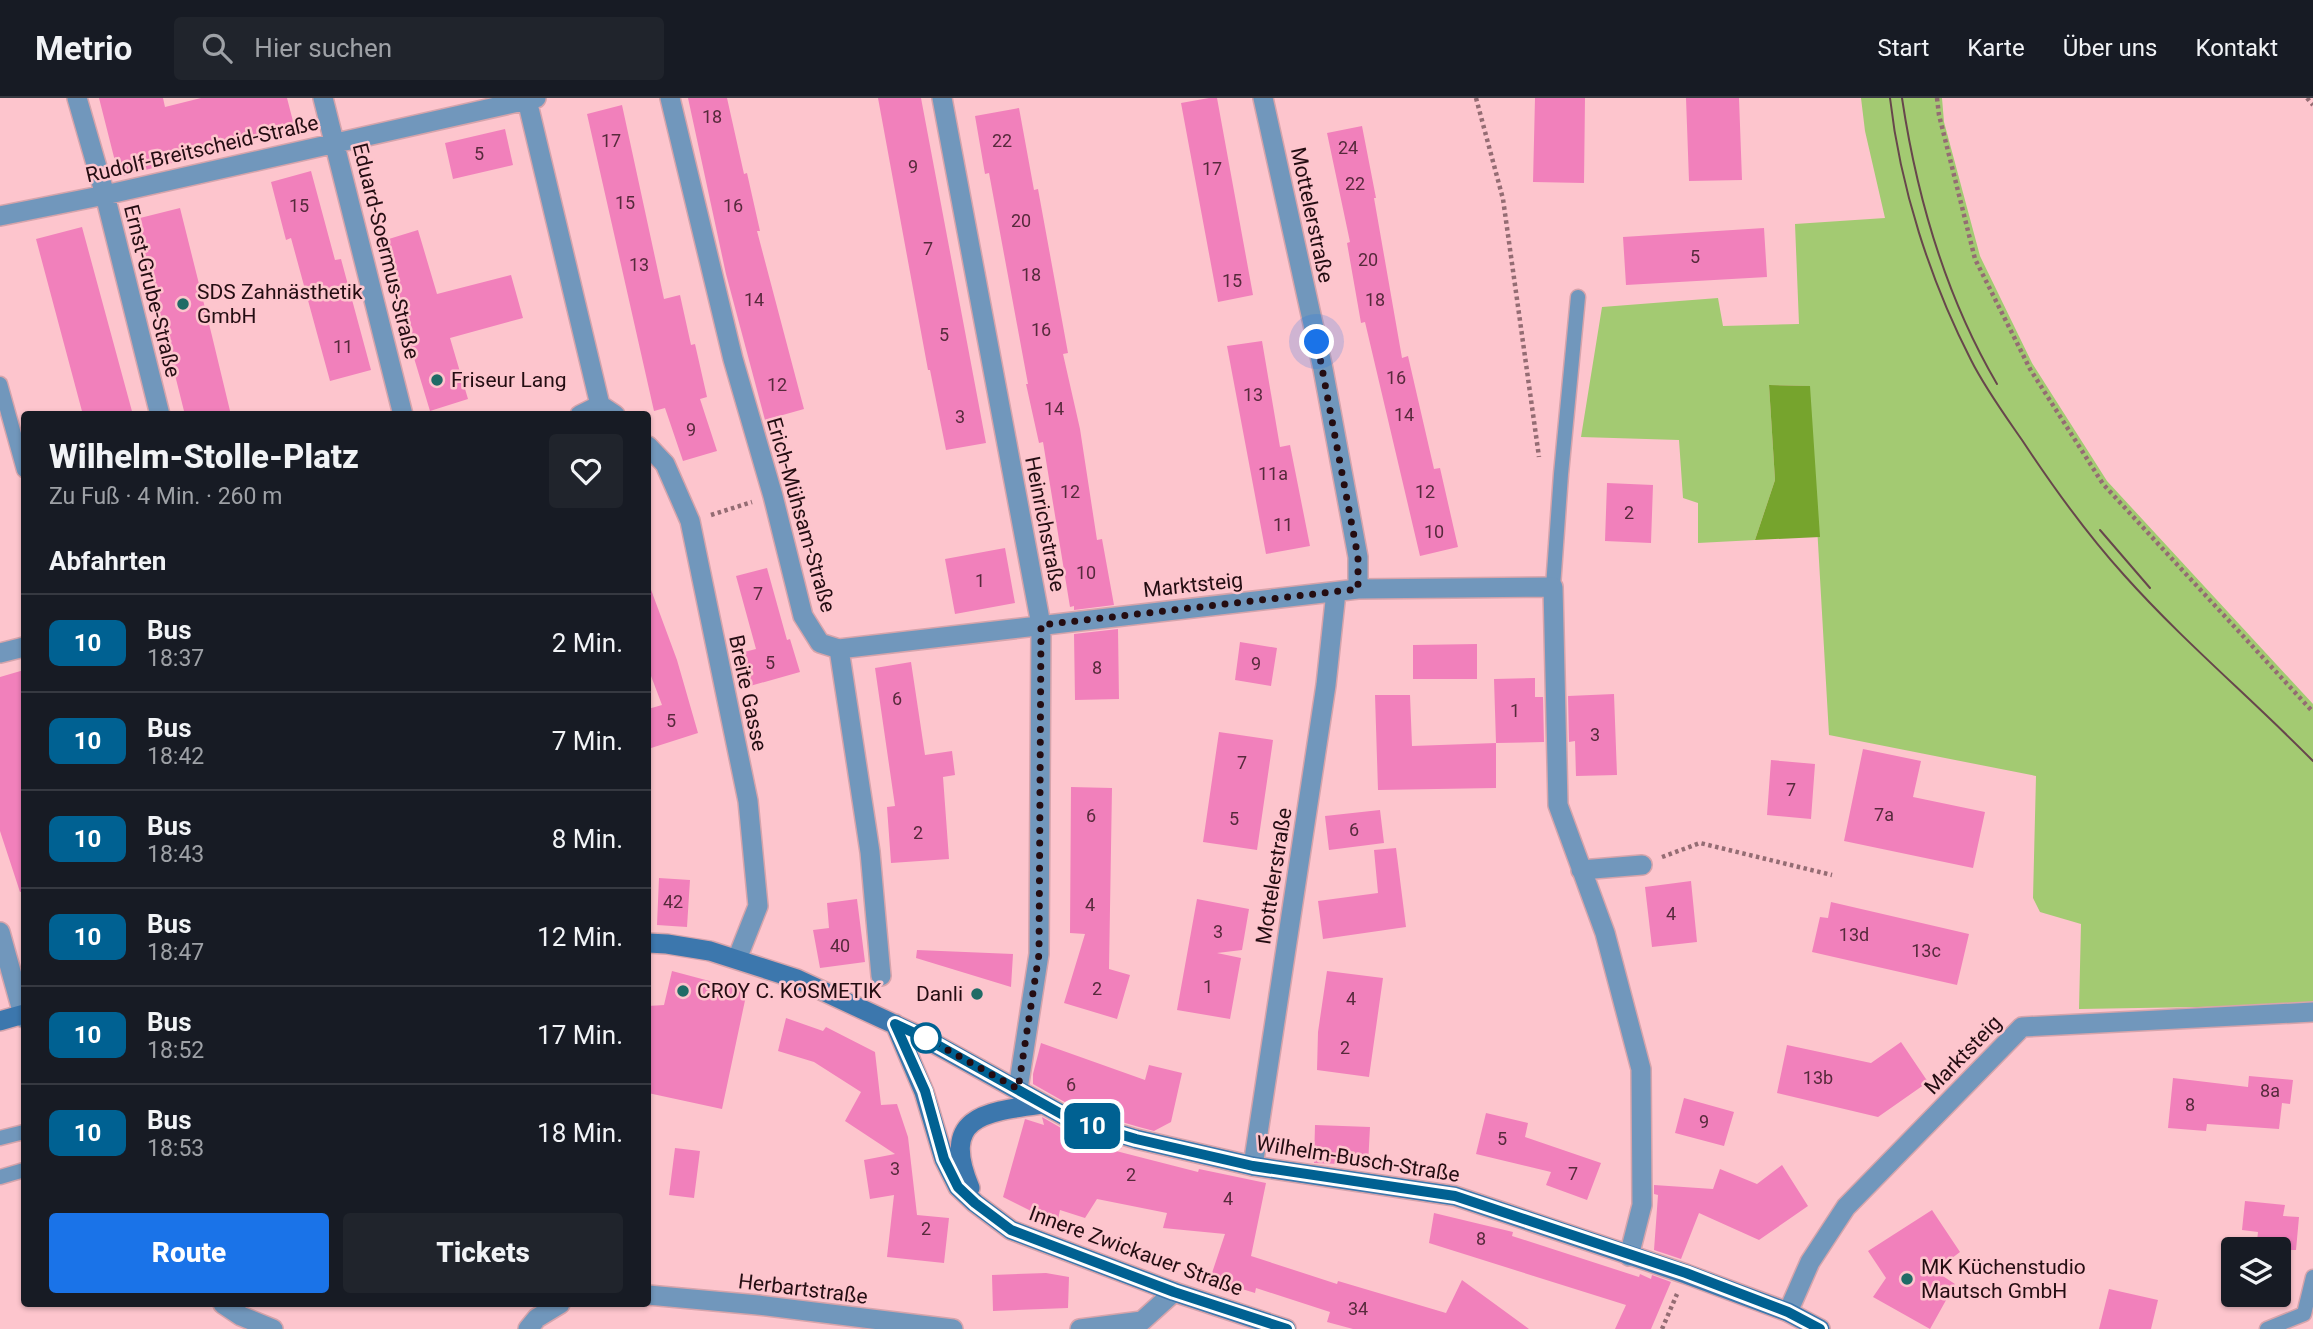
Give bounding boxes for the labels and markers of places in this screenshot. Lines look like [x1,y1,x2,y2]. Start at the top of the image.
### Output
place label: SDS Zahnästhetik GmbH [197,280,363,328]
marker: SDS Zahnästhetik GmbH [175,296,191,312]
place label: Friseur Lang [451,368,567,392]
marker: Friseur Lang [429,372,445,388]
place label: CROY C. KOSMETIK [697,979,882,1003]
place label: Danli [916,982,963,1006]
marker: CROY C. KOSMETIK [675,983,691,999]
marker: Danli [969,986,985,1002]
unlabelled marker [911,1023,941,1053]
place label: MK Küchenstudio Mautsch GmbH [1921,1255,2086,1303]
marker: MK Küchenstudio Mautsch GmbH [1899,1271,1915,1287]

